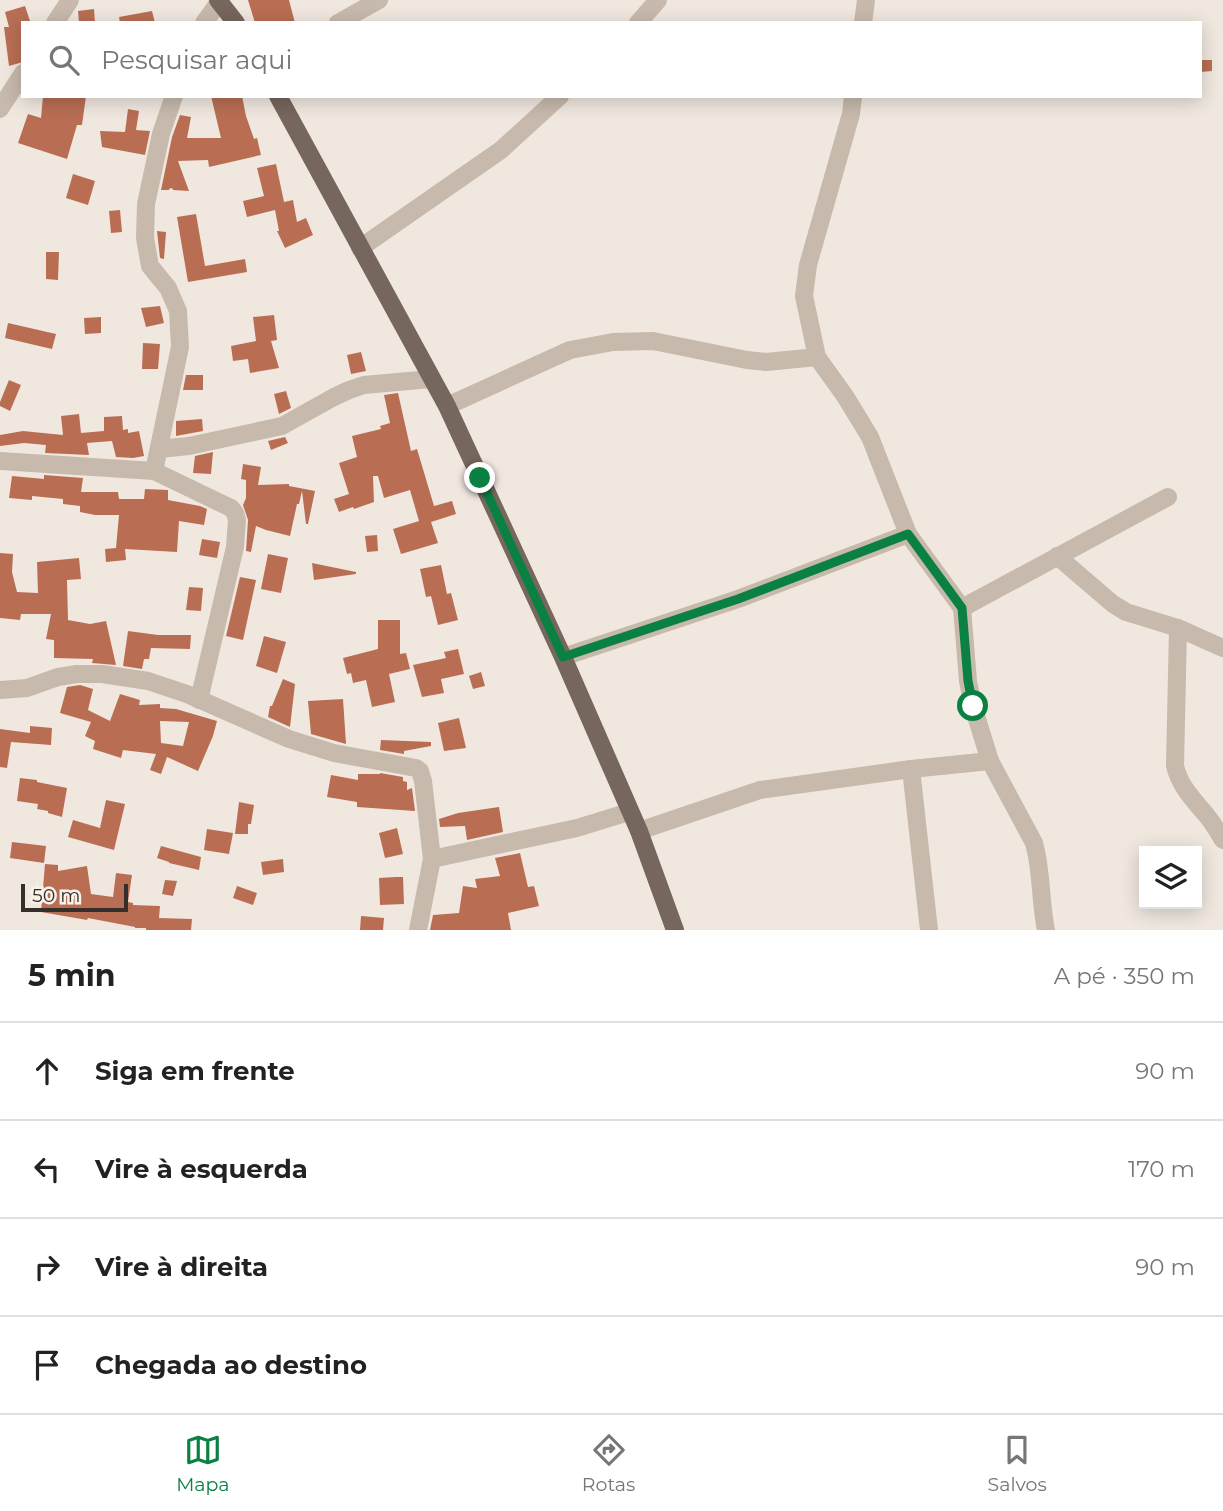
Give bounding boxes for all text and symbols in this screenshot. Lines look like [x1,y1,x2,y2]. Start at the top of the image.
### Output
search box [21,21,1202,98]
icon: search [45,41,83,79]
text: Pesquisar aqui [101,44,293,76]
route end [464,462,495,493]
route start [957,690,988,721]
map controls [1139,846,1202,909]
button: layers [1139,846,1202,909]
scale bar [21,881,128,913]
text: 50 m [32,884,80,907]
text: 5 min [28,957,116,994]
text: A pé · 350 m [1054,962,1195,990]
icon: ahead [28,1052,66,1090]
text: Siga em frente [95,1055,295,1087]
text: 90 m [1135,1057,1195,1085]
icon: left [28,1150,66,1188]
text: Vire à esquerda [95,1153,308,1185]
text: 170 m [1128,1155,1195,1183]
icon: right [28,1248,66,1286]
text: Vire à direita [95,1251,268,1283]
text: 90 m [1135,1253,1195,1281]
icon: arrive [28,1346,66,1384]
text: Chegada ao destino [95,1349,367,1381]
tab: Mapa [176,1431,230,1496]
tab: Rotas [582,1431,635,1496]
tab: Salvos [988,1431,1047,1496]

